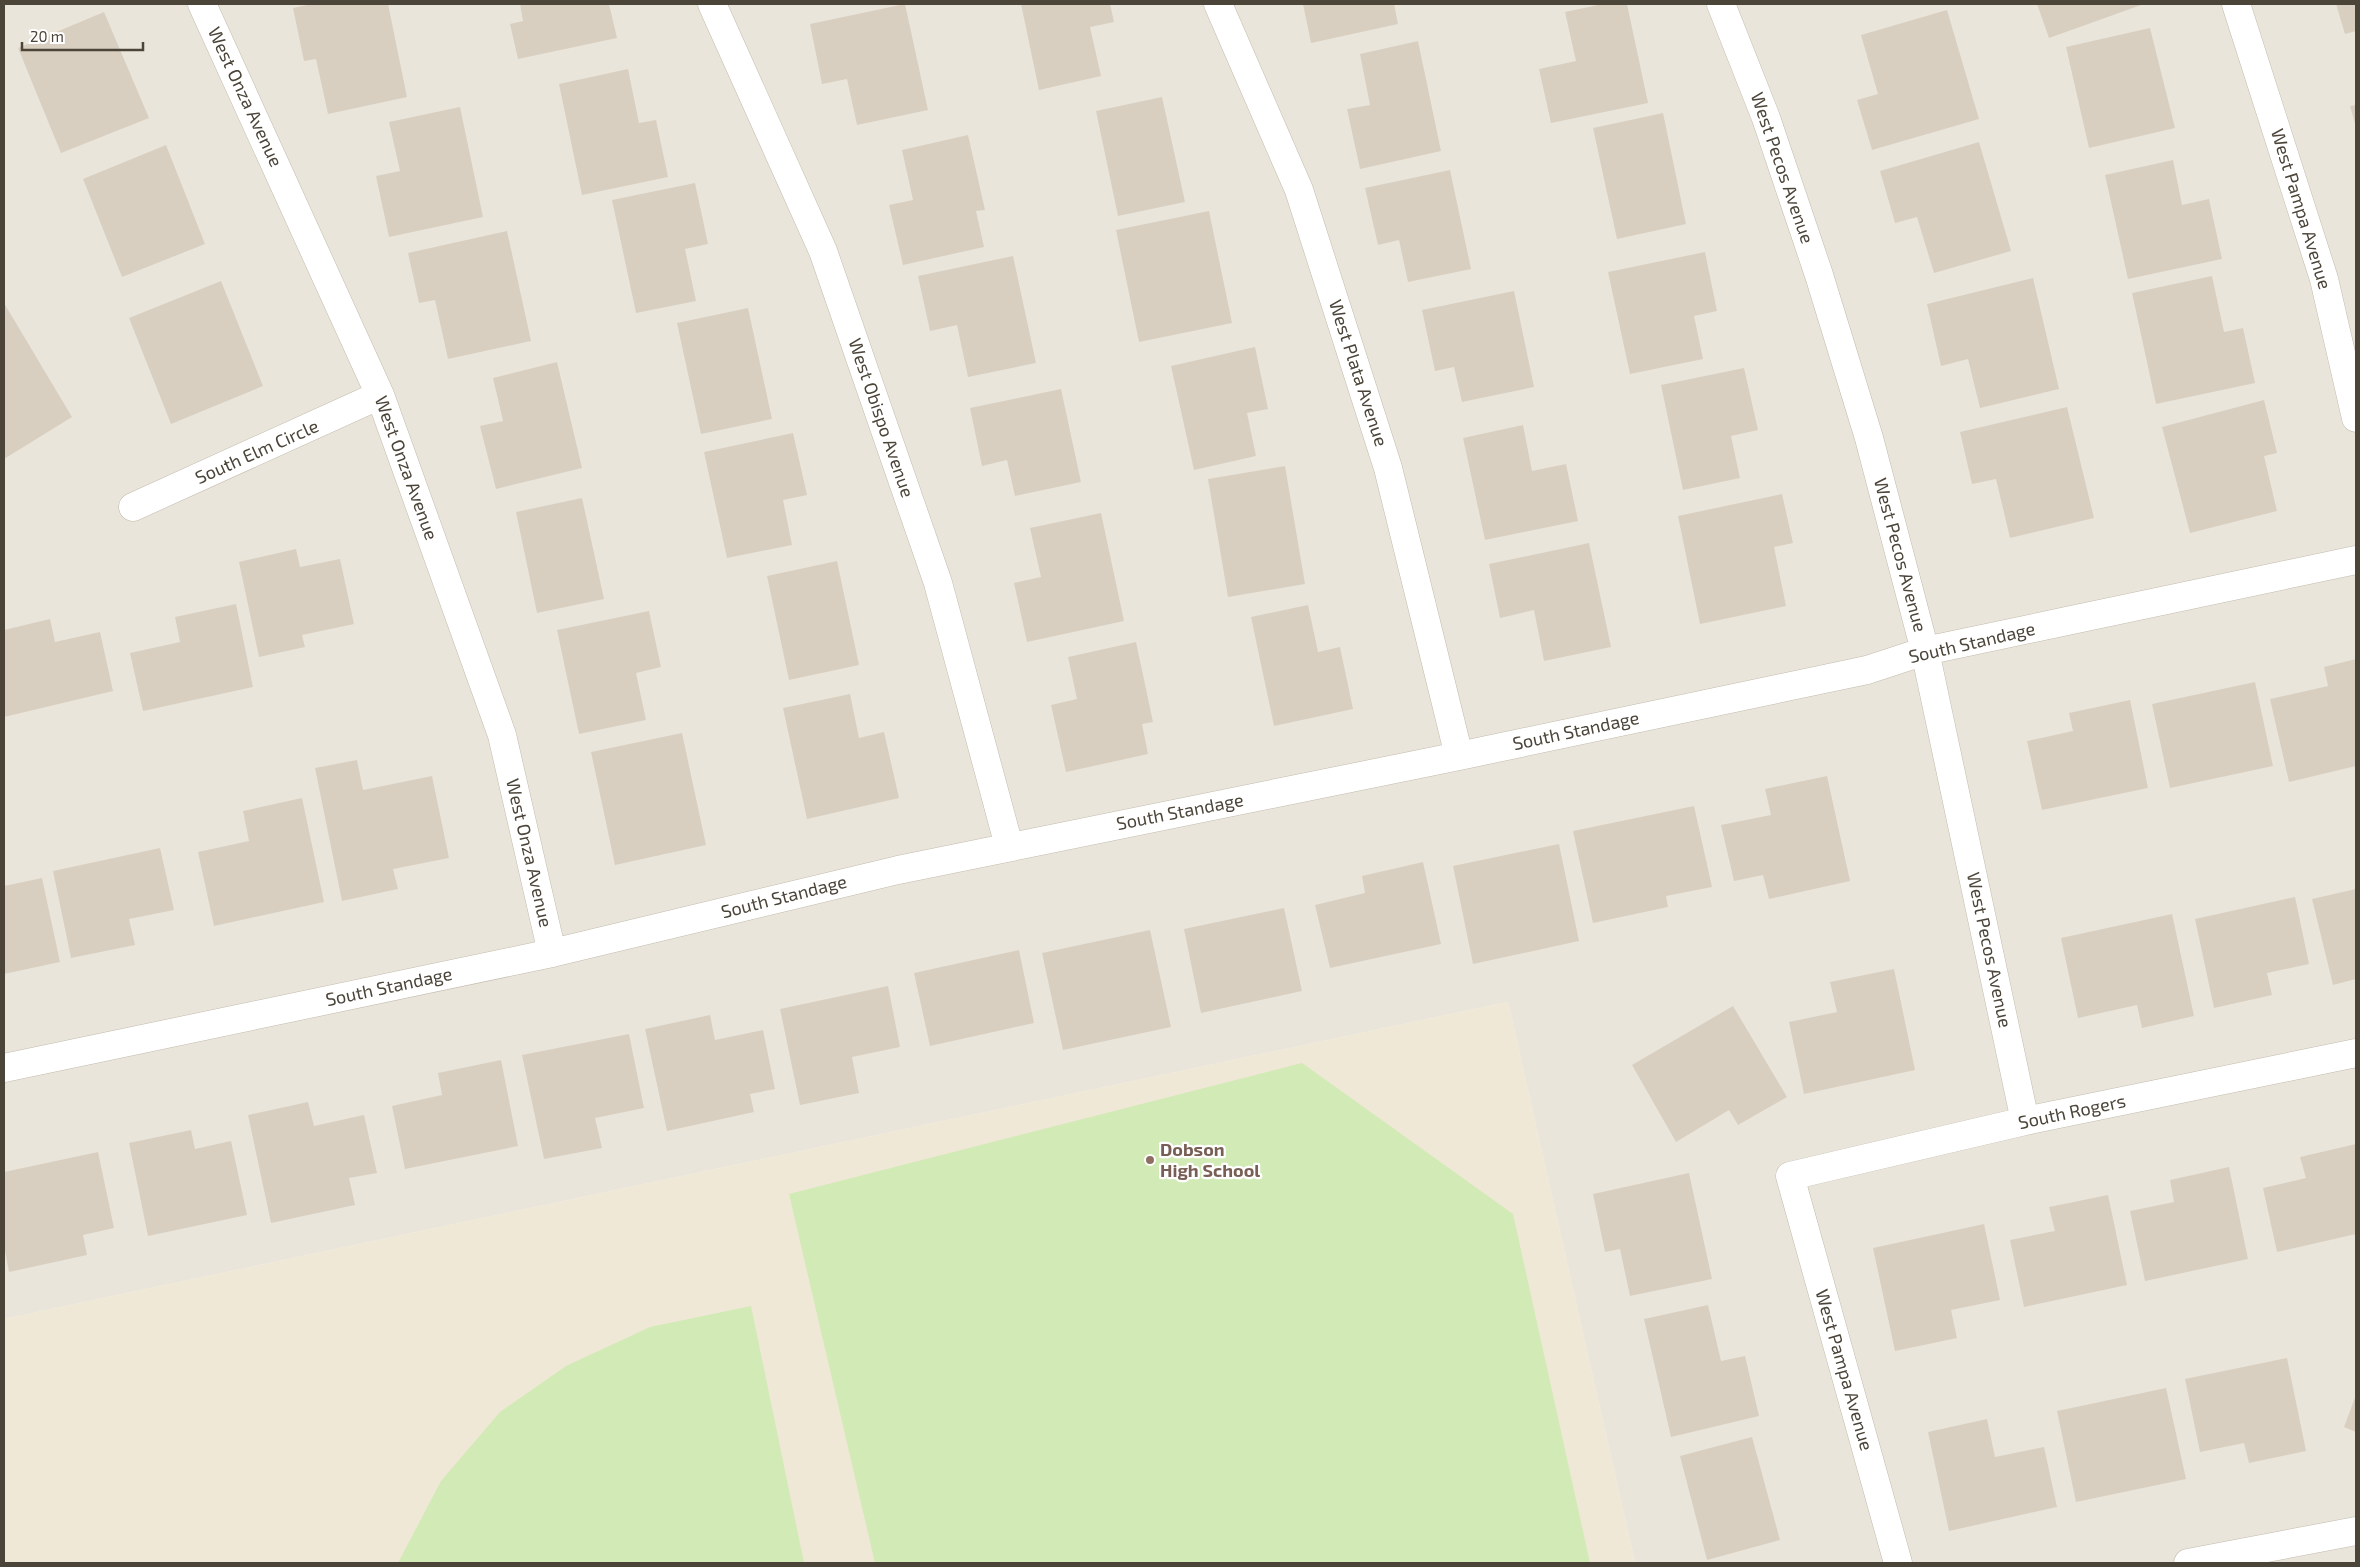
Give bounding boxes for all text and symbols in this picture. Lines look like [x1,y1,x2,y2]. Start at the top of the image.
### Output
scale bar [22,20,144,52]
street label: West Onza Avenue [204,23,288,170]
text: 20 m [30,27,64,45]
street label: West Pecos Avenue [1747,89,1819,246]
street label: West Pampa Avenue [2267,126,2337,292]
street label: West Plata Avenue [1325,297,1393,449]
street label: West Obispo Avenue [844,335,920,500]
street label: West Onza Avenue [371,393,443,543]
street label: South Elm Circle [192,414,322,488]
street label: West Pecos Avenue [1870,475,1932,634]
street label: South Standage [1906,617,2037,667]
street label: South Standage [1510,706,1641,754]
street label: West Onza Avenue [502,776,558,929]
street label: South Standage [1114,788,1245,834]
street label: South Standage [719,870,849,922]
street label: West Pecos Avenue [1963,870,2017,1030]
street label: South Standage [323,962,454,1010]
street label: South Rogers [2016,1089,2127,1133]
place label: Dobson High School [1160,1138,1260,1181]
marker: Dobson High School [1144,1154,1156,1166]
street label: West Pampa Avenue [1811,1287,1879,1453]

